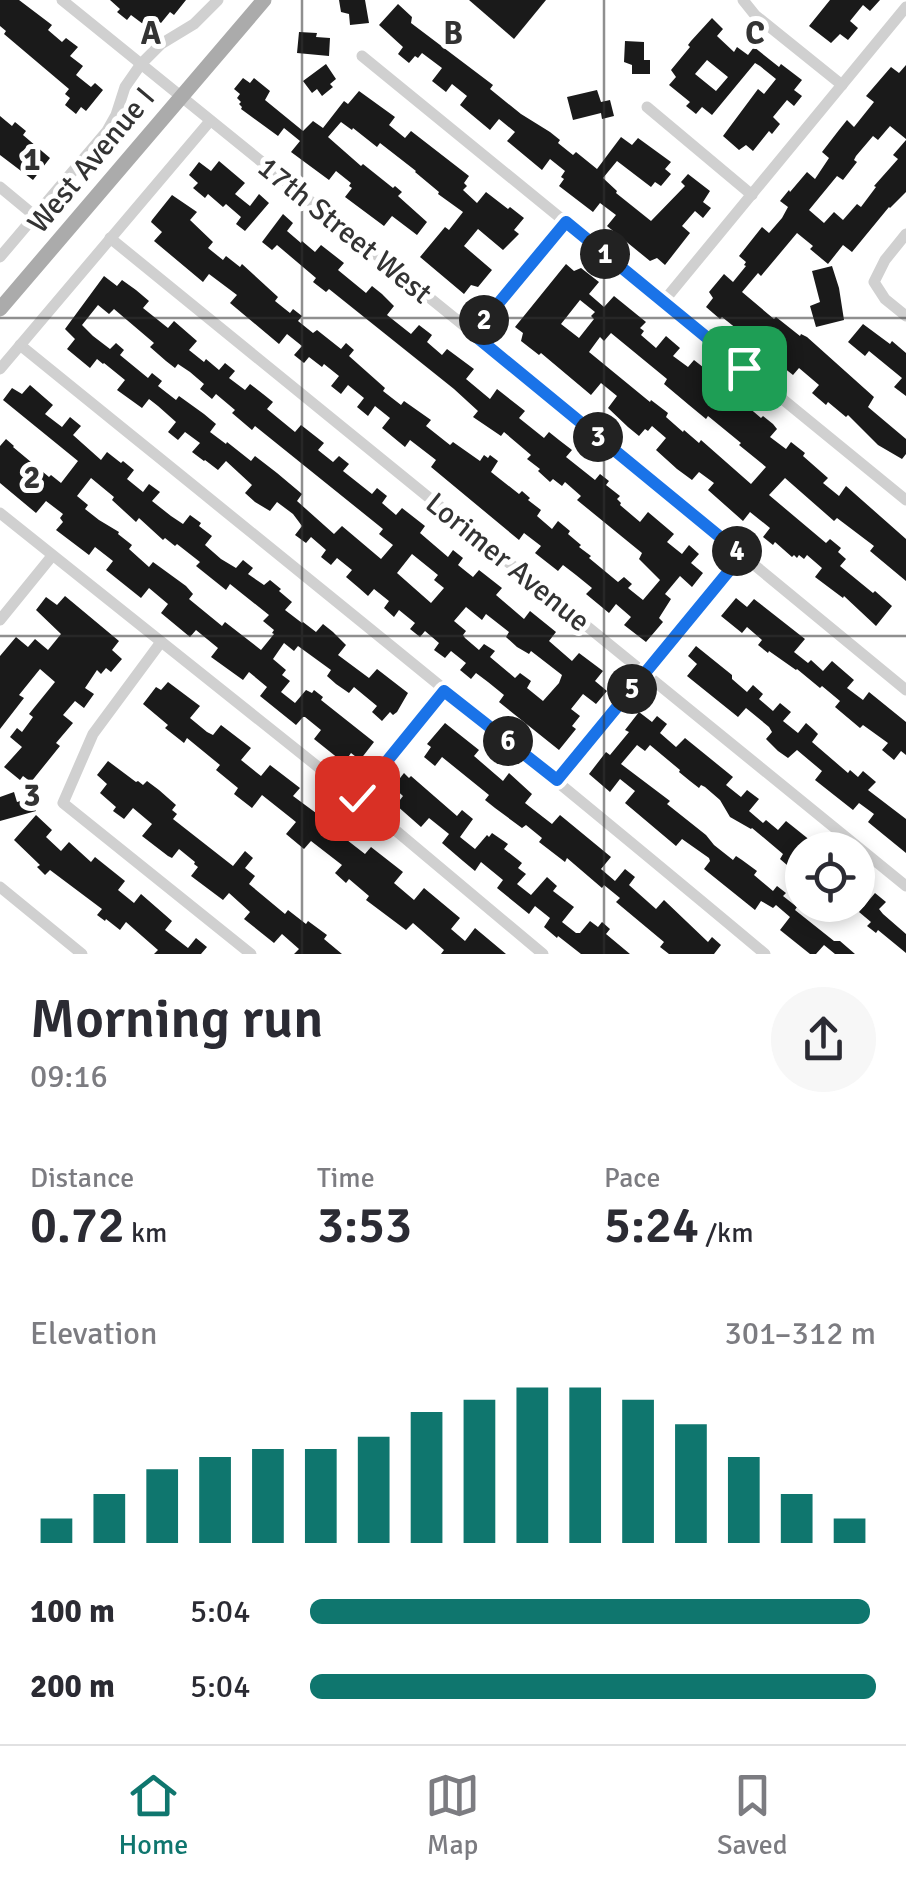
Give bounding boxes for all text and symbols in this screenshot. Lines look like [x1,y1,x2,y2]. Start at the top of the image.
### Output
text: A [141,14,162,53]
text: B [443,14,463,53]
text: C [745,14,765,53]
street label: West Avenue I [20,80,163,241]
text: 1 [23,140,41,179]
street label: 17th Street West [250,149,439,312]
pin: 1 [580,229,630,279]
text: 1 [597,237,613,271]
pin: 2 [459,295,509,345]
text: 2 [476,303,492,337]
pin [702,326,787,411]
icon: arrive [717,341,772,396]
pin: 3 [573,412,623,462]
text: 3 [590,420,606,454]
text: 2 [23,458,41,497]
street label: Lorimer Avenue [418,485,597,640]
pin: 4 [712,526,762,576]
text: 4 [729,534,745,568]
pin: 5 [607,664,657,714]
text: 5 [624,672,640,706]
pin: 6 [483,716,533,766]
text: 6 [500,724,516,758]
pin [315,756,400,841]
icon: check [330,771,385,826]
text: 3 [23,776,41,815]
map controls [785,832,875,922]
button: locate [785,832,875,922]
text: Morning run [30,985,323,1053]
button: share [771,987,876,1092]
text: 09:16 [30,1057,108,1096]
text: Distance [30,1161,134,1195]
text: Time [317,1161,375,1195]
text: Pace [604,1161,660,1195]
text: 0.72 [30,1195,125,1257]
text: 3:53 [317,1195,412,1257]
text: 5:24 [604,1195,699,1257]
text: km [125,1216,167,1250]
text: /km [699,1216,753,1250]
text: Elevation [30,1314,157,1353]
text: 301–312 m [725,1314,876,1353]
text: 100 m [30,1592,115,1631]
text: 5:04 [190,1592,250,1631]
text: 200 m [30,1667,115,1706]
text: 5:04 [190,1667,250,1706]
tab: Home [118,1768,188,1862]
tab: Map [425,1768,480,1862]
tab: Saved [717,1768,788,1862]

